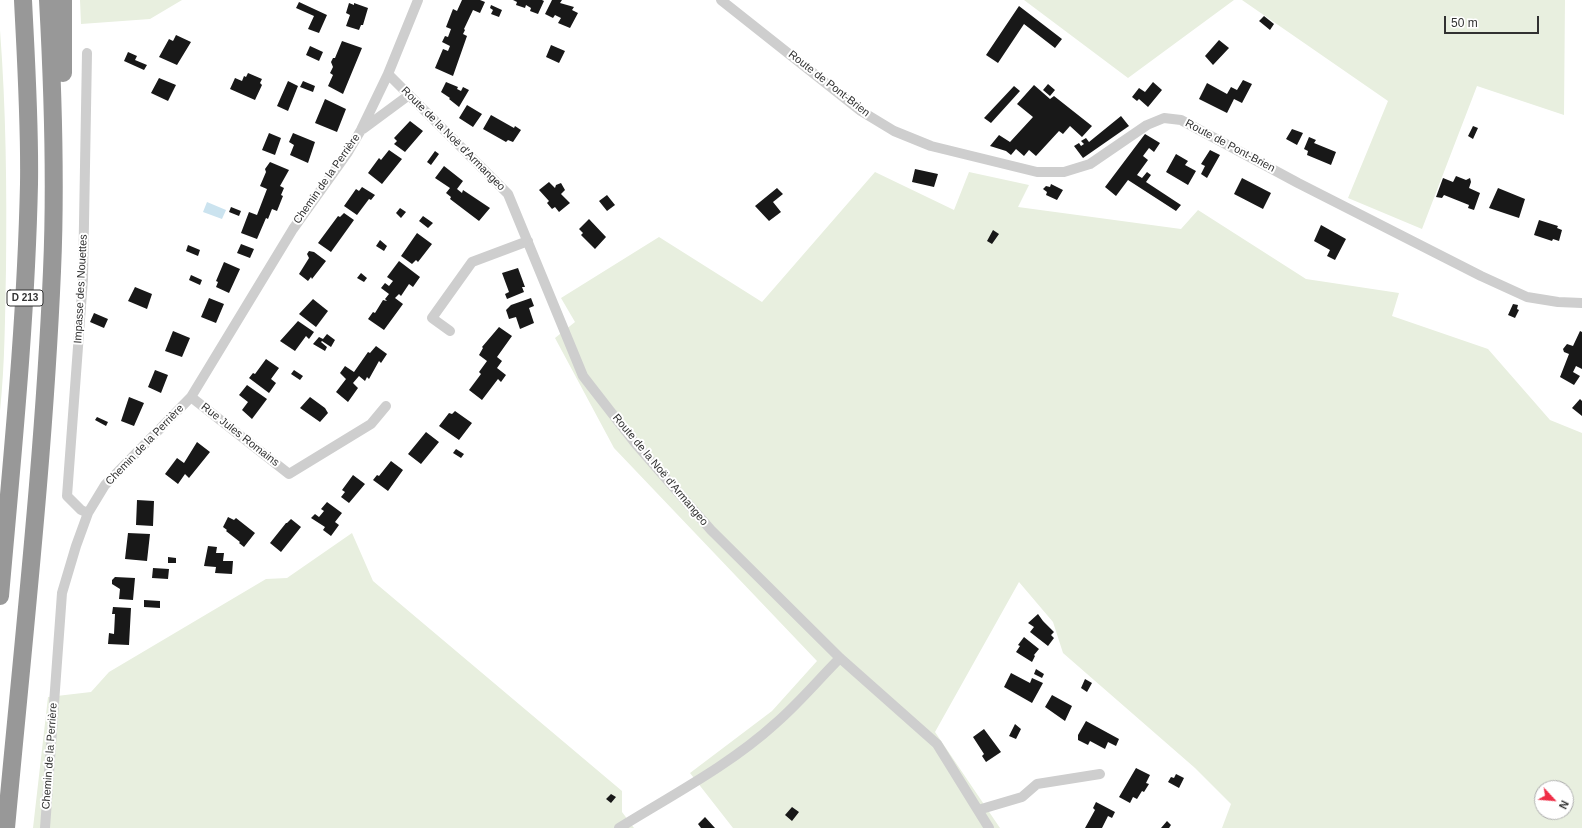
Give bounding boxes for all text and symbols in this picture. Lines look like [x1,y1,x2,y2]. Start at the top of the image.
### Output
scale bar [1446,8,1541,34]
text: 50 m [1451,16,1478,30]
street label: Route de Pont-Brien [786,48,872,120]
street label: Route de la Noë d'Armangeo [398,84,508,194]
street label: Route de Pont-Brien [1183,117,1277,175]
street label: Chemin de la Perrière [291,131,363,227]
street label: Impasse des Nouettes [72,234,90,344]
road number: D 213 [7,290,43,306]
street label: Rue Jules Romains [198,400,282,470]
street label: Chemin de la Perrière [103,402,187,488]
street label: Route de la Noë d'Armangeo [609,412,711,528]
street label: Chemin de la Perrière [40,702,60,810]
north arrow [1534,780,1574,820]
text: N [1557,799,1571,811]

